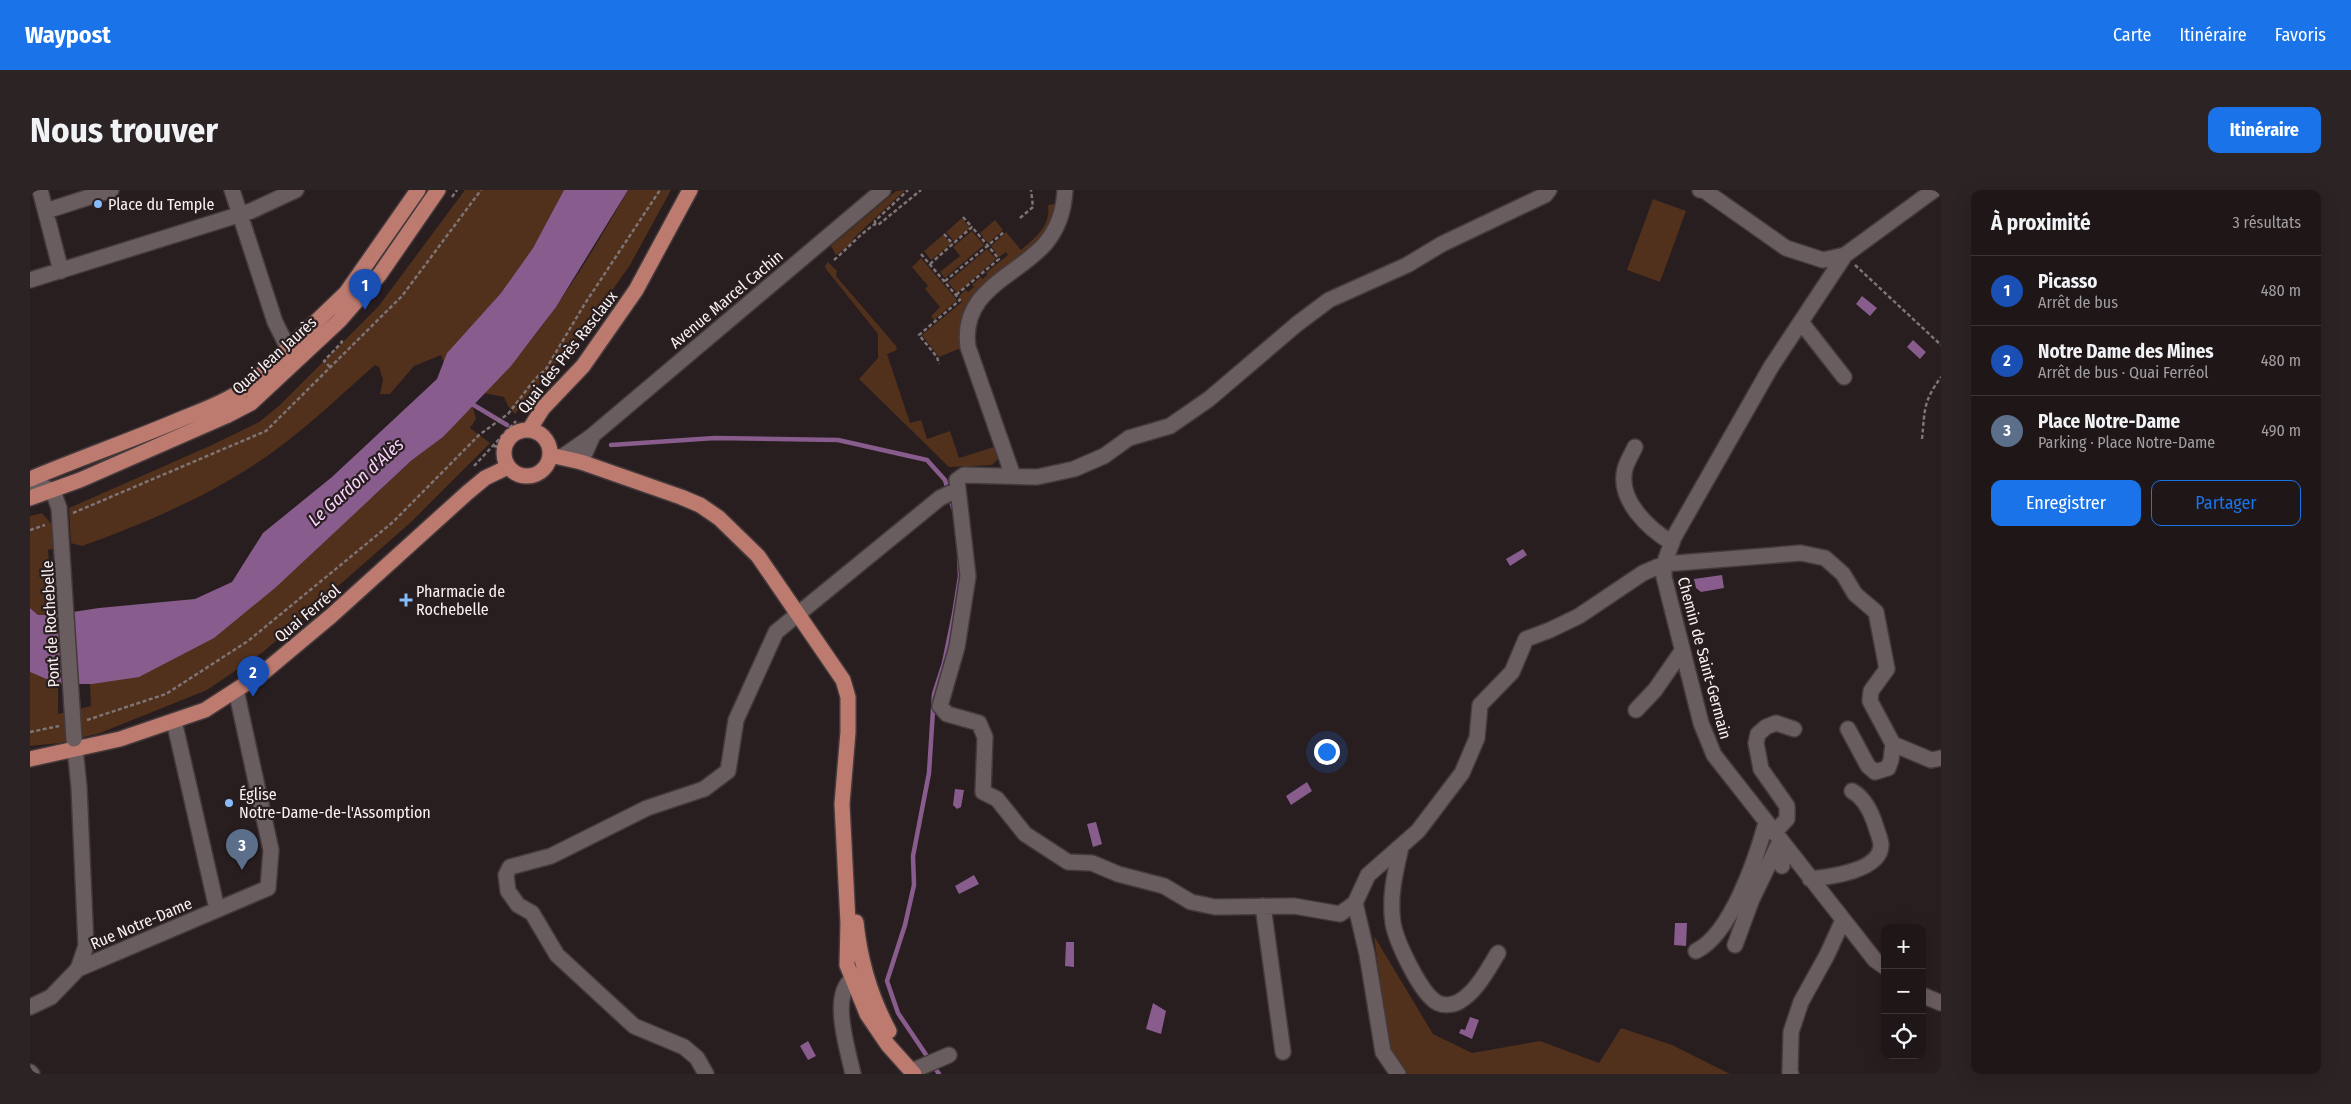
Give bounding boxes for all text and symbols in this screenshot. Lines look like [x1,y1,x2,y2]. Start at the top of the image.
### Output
text: Waypost [25,21,111,49]
text: Carte [2113,24,2151,46]
text: Itinéraire [2179,24,2247,46]
text: Favoris [2275,24,2326,46]
button: Itinéraire [2208,107,2321,153]
text: Nous trouver [30,109,218,151]
place label: Place du Temple [108,195,214,214]
marker: Place du Temple [92,198,104,210]
text: À proximité [1991,210,2091,236]
text: 3 résultats [2233,213,2301,232]
street label: Avenue Marcel Cachin [666,246,787,352]
pin: 1 [349,269,381,310]
text: Picasso [2038,270,2097,293]
text: 1 [2004,281,2010,300]
text: 480 m [2261,281,2301,300]
street label: Quai des Près Rasclaux [514,287,621,417]
text: Arrêt de bus [2038,293,2118,312]
street label: Quai Jean Jaurès [228,313,320,398]
text: Notre Dame des Mines [2038,340,2214,363]
text: 2 [2003,351,2011,370]
text: 480 m [2261,351,2301,370]
text: Arrêt de bus · Quai Ferréol [2038,363,2209,382]
text: Place Notre-Dame [2038,410,2180,433]
text: 3 [2003,421,2011,440]
text: 490 m [2261,421,2301,440]
water label: Le Gardon d'Alès [304,433,409,531]
text: Parking · Place Notre-Dame [2038,433,2215,452]
button: Enregistrer [1991,480,2141,526]
button: Partager [2151,480,2301,526]
street label: Pont de Rochebelle [38,560,63,688]
street label: Chemin de Saint-Germain [1674,575,1735,741]
street label: Quai Ferréol [271,580,344,646]
place label: Pharmacie de Rochebelle [416,582,505,619]
marker: Pharmacie de Rochebelle [400,594,412,606]
pin: 2 [237,656,269,697]
your location [1314,739,1340,765]
place label: Église Notre-Dame-de-l'Assomption [239,785,431,822]
marker: Église Notre-Dame-de-l'Assomption [223,797,235,809]
pin: 3 [226,829,258,870]
street label: Rue Notre-Dame [88,894,195,953]
map controls [1881,924,1926,1059]
button: + [1881,924,1926,969]
button: − [1881,969,1926,1014]
button: locate [1881,1014,1926,1059]

